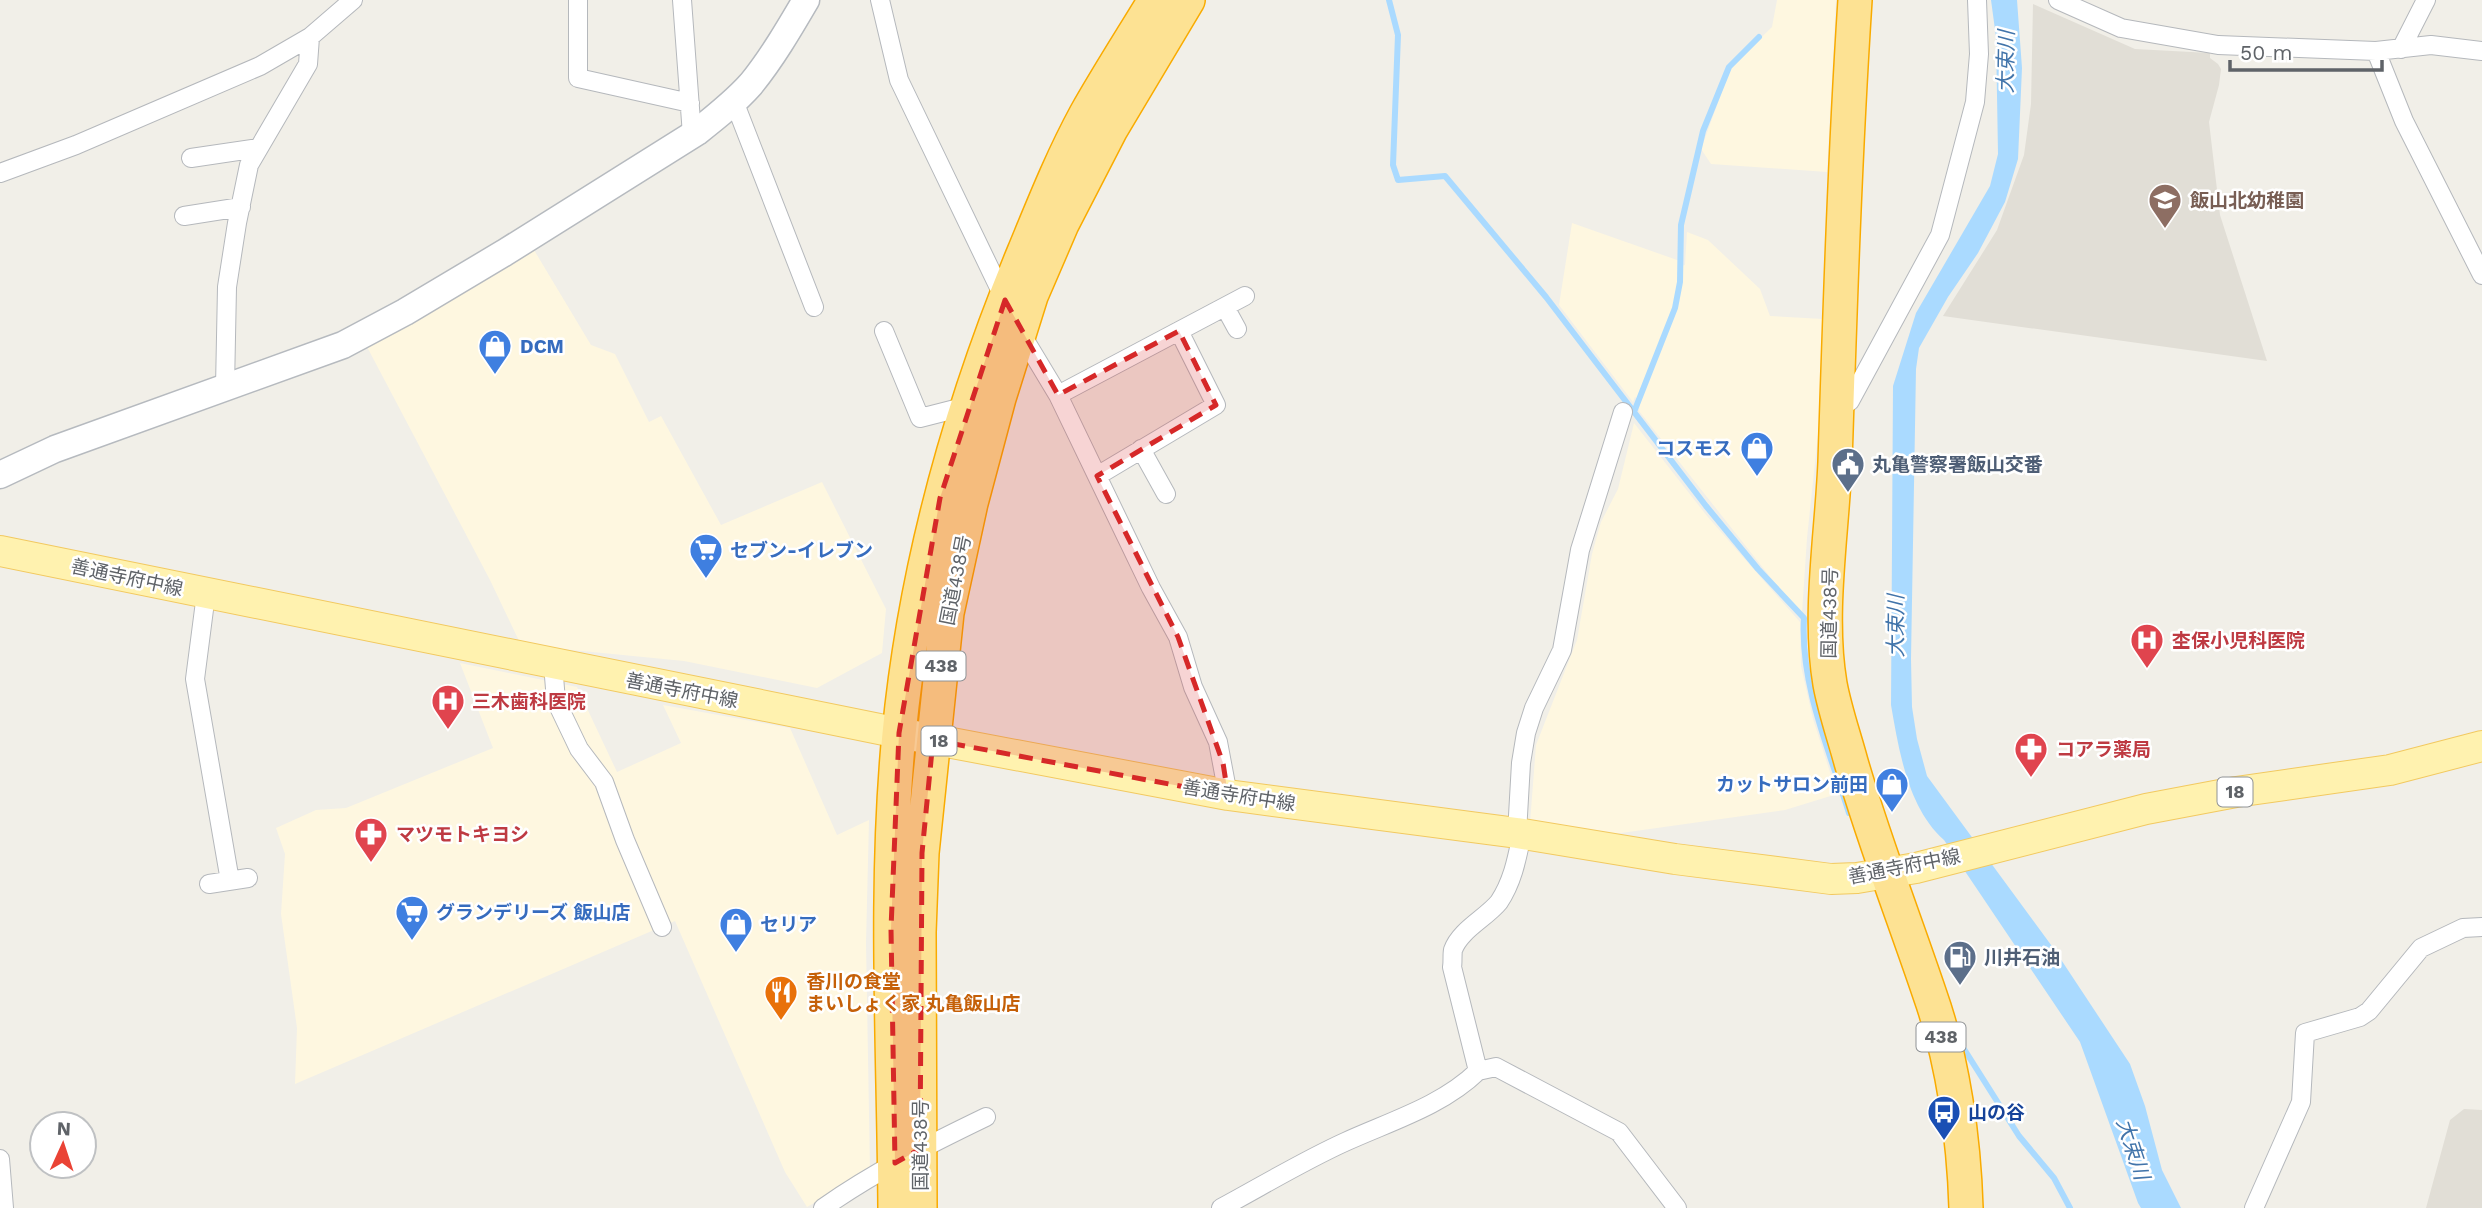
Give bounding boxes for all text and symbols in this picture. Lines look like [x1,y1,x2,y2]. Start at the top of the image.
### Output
water label: 大束川 [1992,28,2019,94]
scale bar [2230,28,2382,72]
text: 50 m [2240,40,2292,65]
school or university icon: 飯山北幼稚園 [2146,181,2184,230]
place label: 飯山北幼稚園 [2190,189,2304,212]
shop icon: DCM [476,327,514,376]
place label: DCM [520,335,564,358]
shop icon: コスモス [1738,429,1776,478]
place label: コスモス [1656,437,1732,460]
public building icon: 丸亀警察署飯山交番 [1829,445,1867,494]
place label: 丸亀警察署飯山交番 [1872,453,2043,476]
supermarket icon: セブン-イレブン [687,531,725,580]
street label: 国道438号 [935,533,975,627]
place label: セブン-イレブン [730,539,873,562]
street label: 善通寺府中線 [69,554,185,601]
street label: 国道438号 [1817,567,1842,659]
water label: 大束川 [1883,593,1908,658]
hospital icon: 杢保小児科医院 [2128,621,2166,670]
place label: 杢保小児科医院 [2172,629,2305,652]
road number: 438 [916,652,965,680]
street label: 善通寺府中線 [624,668,740,713]
hospital icon: 三木歯科医院 [429,682,467,731]
place label: 三木歯科医院 [472,690,586,713]
road number: 18 [922,726,956,756]
pharmacy icon: コアラ薬局 [2012,730,2050,779]
place label: コアラ薬局 [2056,738,2151,761]
shop icon: カットサロン前田 [1873,765,1911,814]
place label: カットサロン前田 [1716,773,1868,796]
street label: 善通寺府中線 [1181,775,1297,816]
road number: 18 [2218,778,2252,806]
pharmacy icon: マツモトキヨシ [352,815,390,864]
place label: マツモトキヨシ [396,823,529,846]
street label: 善通寺府中線 [1846,844,1962,889]
supermarket icon: グランデリーズ 飯山店 [393,893,431,942]
place label: グランデリーズ 飯山店 [436,901,631,924]
shop icon: セリア [717,905,755,954]
place label: セリア [760,913,817,936]
fuel station icon: 川井石油 [1941,938,1979,987]
place label: 川井石油 [1984,946,2060,969]
place label: 香川の食堂 まいしょく家 丸亀飯山店 [806,970,1020,1015]
restaurant icon: 香川の食堂 まいしょく家 丸亀飯山店 [762,973,800,1022]
road number: 438 [1916,1022,1966,1052]
bus stop icon: 山の谷 [1925,1093,1963,1142]
street label: 国道438号 [909,1099,932,1191]
place label: 山の谷 [1968,1101,2025,1124]
north arrow [28,1110,98,1180]
water label: 大束川 [2112,1115,2156,1185]
text: N [56,1117,72,1140]

